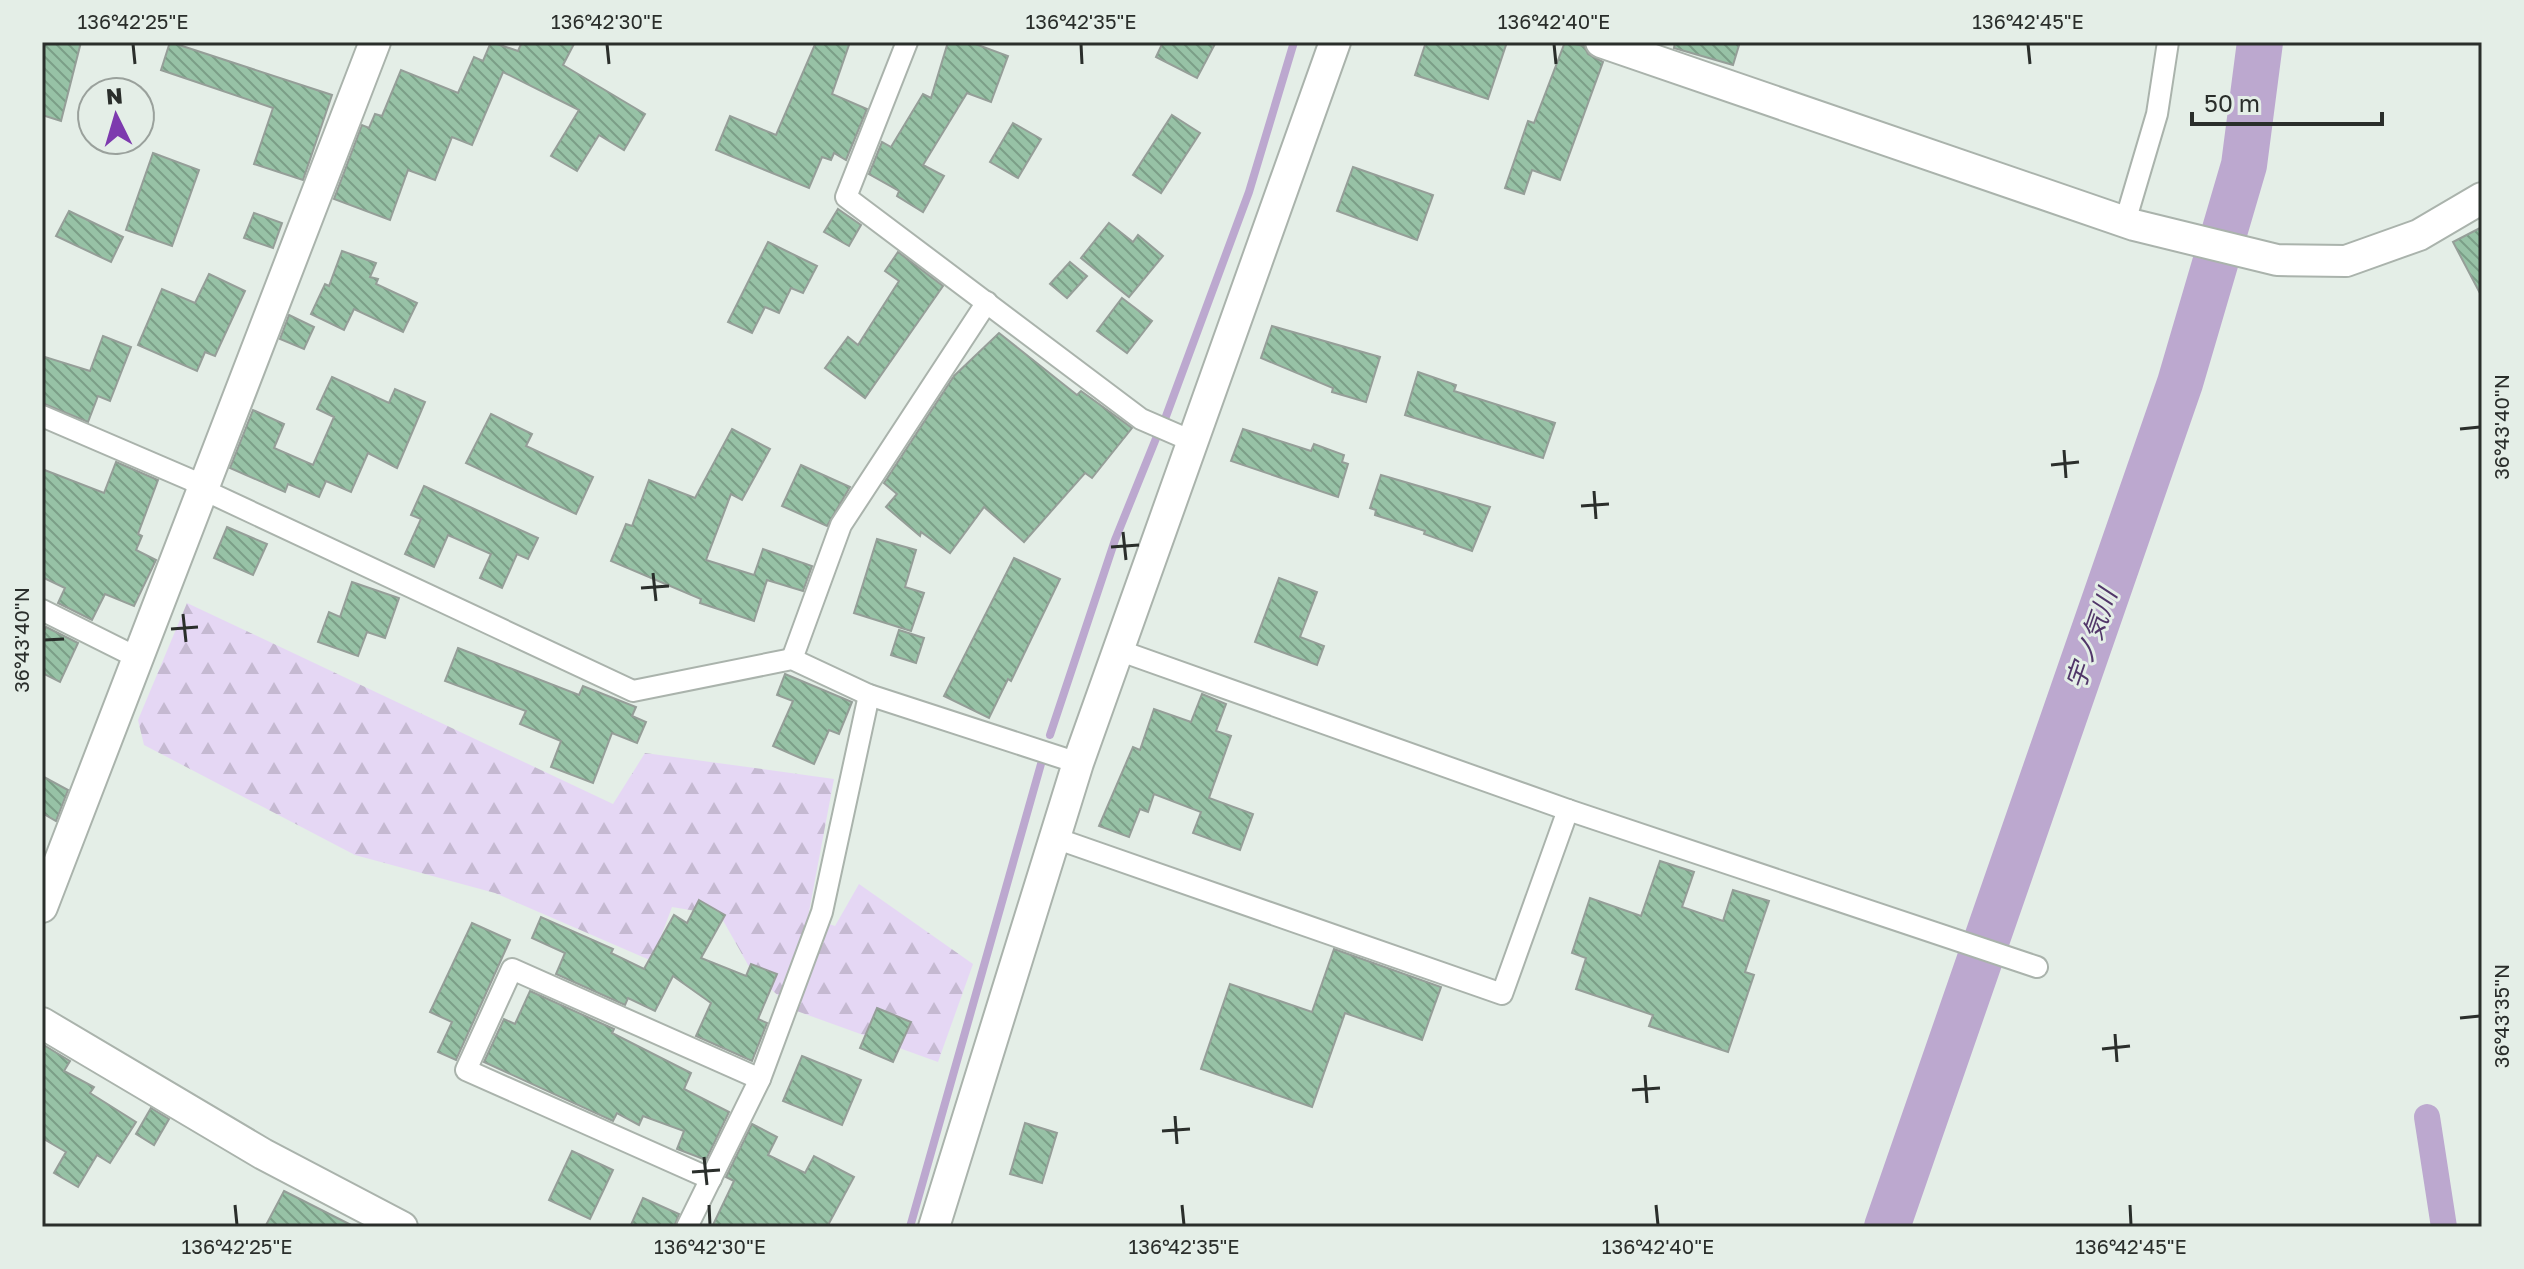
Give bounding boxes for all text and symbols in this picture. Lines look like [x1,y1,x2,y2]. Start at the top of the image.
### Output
text: 136°42'25"E [78,9,188,33]
text: 136°42'30"E [551,9,663,33]
text: 136°42'35"E [1026,9,1137,33]
text: 136°42'40"E [1498,9,1610,33]
text: 136°42'45"E [1972,9,2084,33]
north arrow [76,76,156,156]
scale bar [2192,76,2382,126]
text: N [105,81,124,110]
text: 50 m [2204,88,2260,117]
text: 36°43'40"N [2489,374,2513,480]
water label: 宇ノ気川 [2059,582,2124,693]
text: 36°43'40"N [9,587,33,693]
text: 36°43'35"N [2489,964,2513,1068]
text: 136°42'25"E [182,1234,292,1258]
text: 136°42'30"E [654,1234,766,1258]
text: 136°42'35"E [1129,1234,1240,1258]
text: 136°42'40"E [1602,1234,1714,1258]
text: 136°42'45"E [2075,1234,2187,1258]

